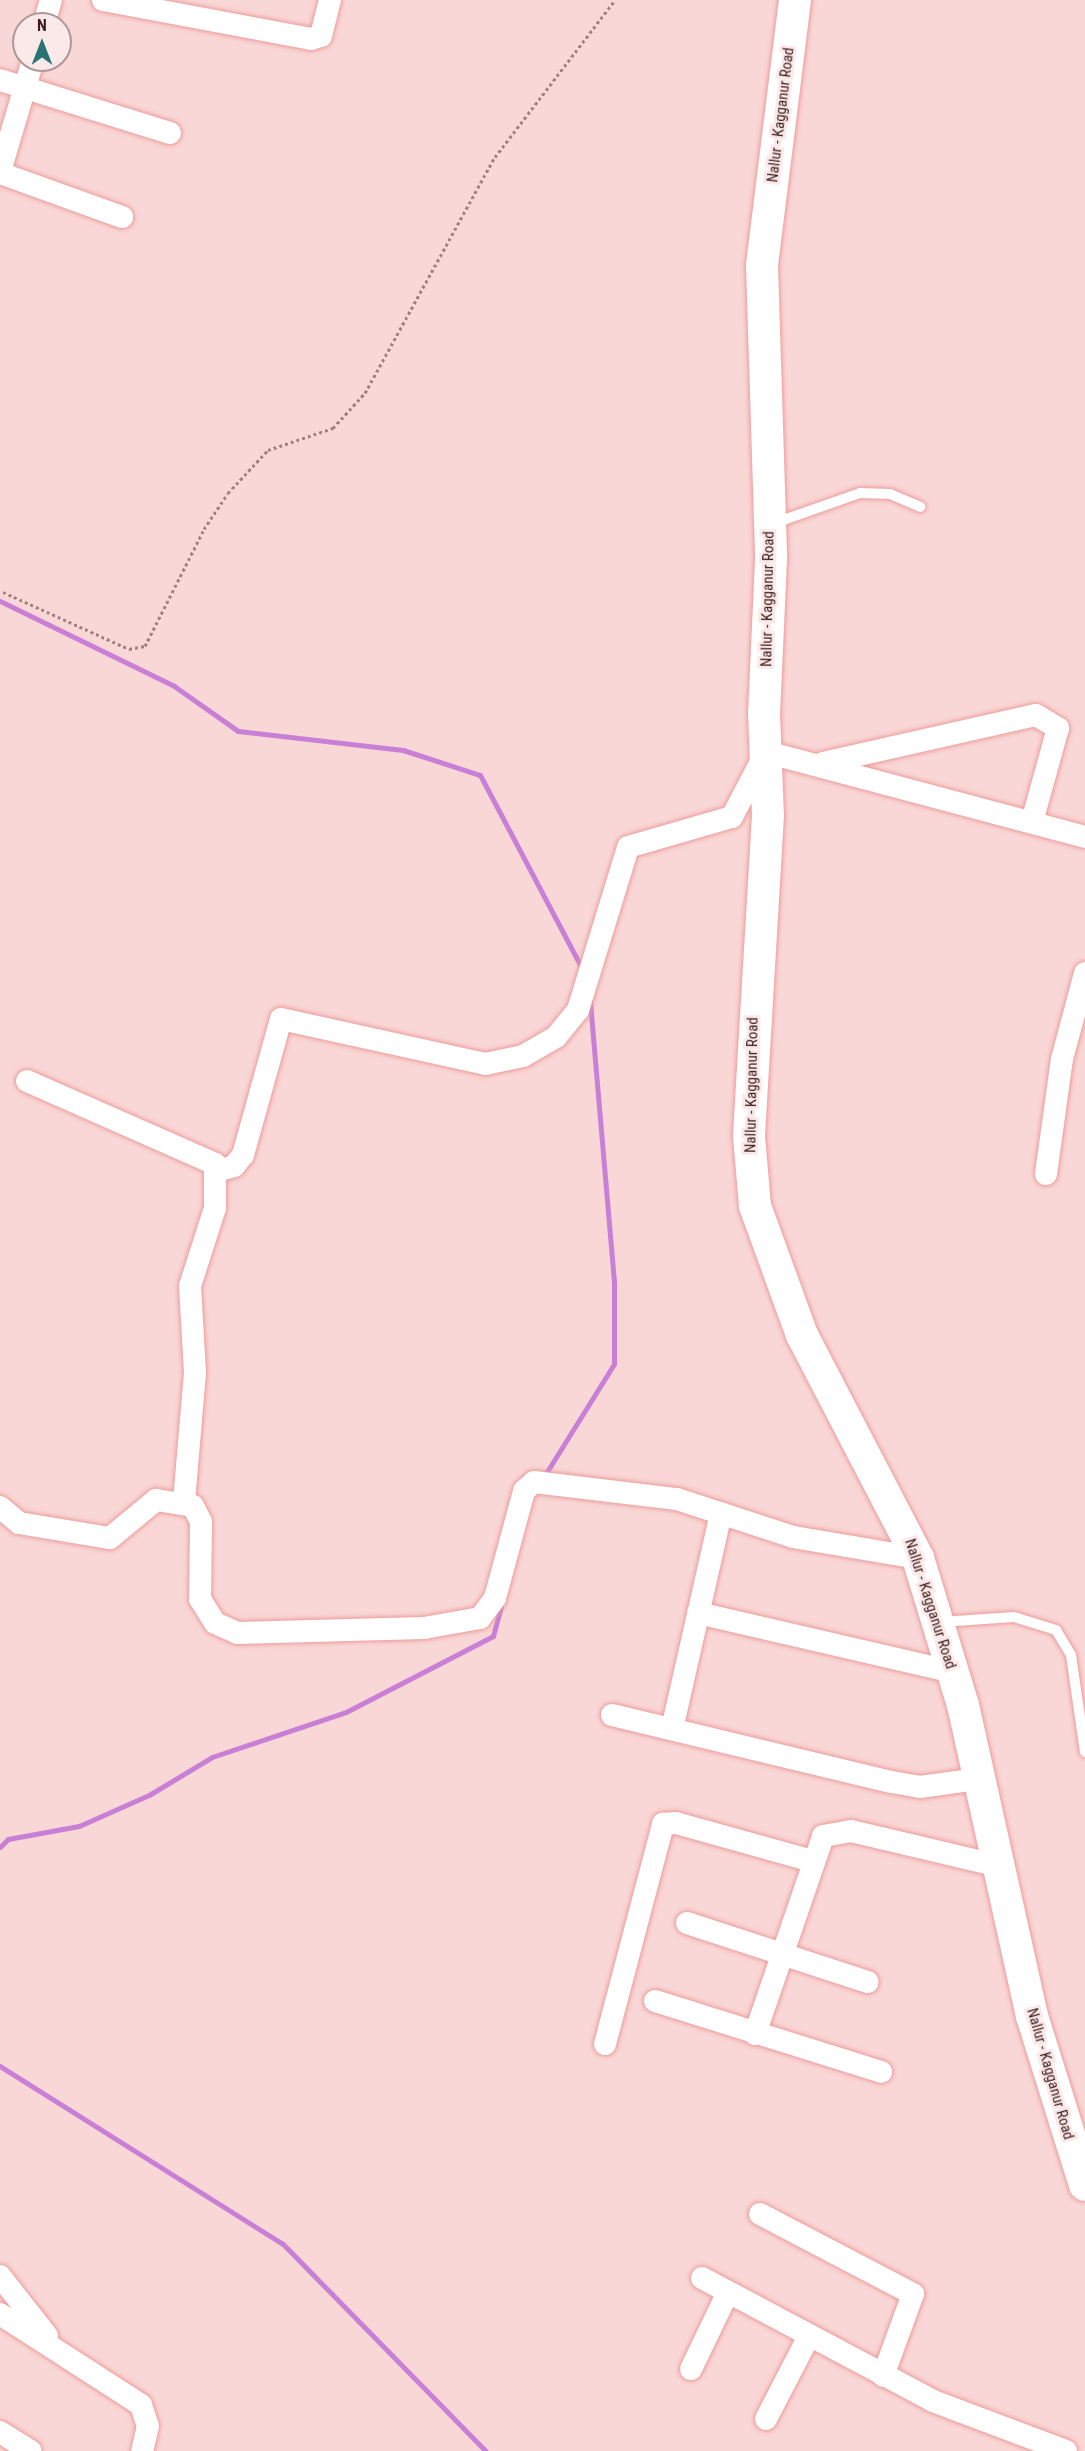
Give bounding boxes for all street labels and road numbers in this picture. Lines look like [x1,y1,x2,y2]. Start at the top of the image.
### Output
street label: Nallur - Kagganur Road [764,47,798,183]
street label: Nallur - Kagganur Road [758,531,778,667]
street label: Nallur - Kagganur Road [742,1017,762,1153]
street label: Nallur - Kagganur Road [900,1537,960,1671]
street label: Nallur - Kagganur Road [1023,2006,1077,2142]

